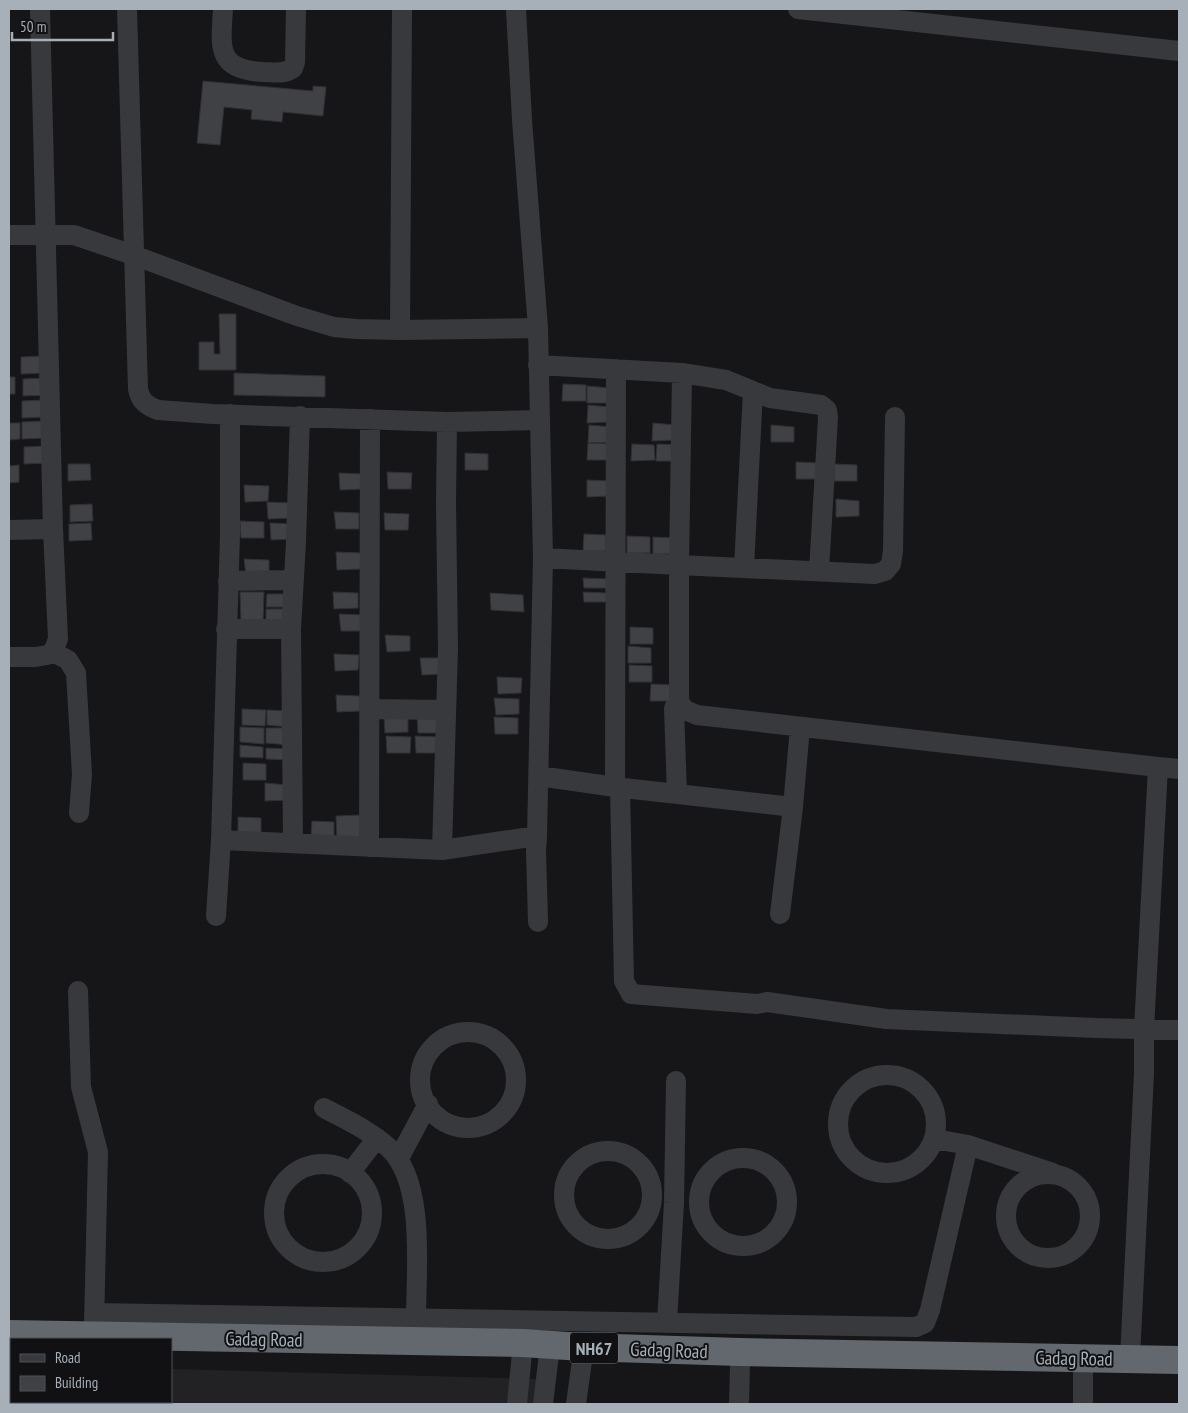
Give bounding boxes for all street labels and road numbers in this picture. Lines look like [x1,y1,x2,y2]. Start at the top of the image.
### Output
street label: Gadag Road [225,1326,303,1352]
road number: NH67 [570,1332,618,1364]
street label: Gadag Road [630,1337,708,1363]
street label: Gadag Road [1035,1345,1113,1371]

